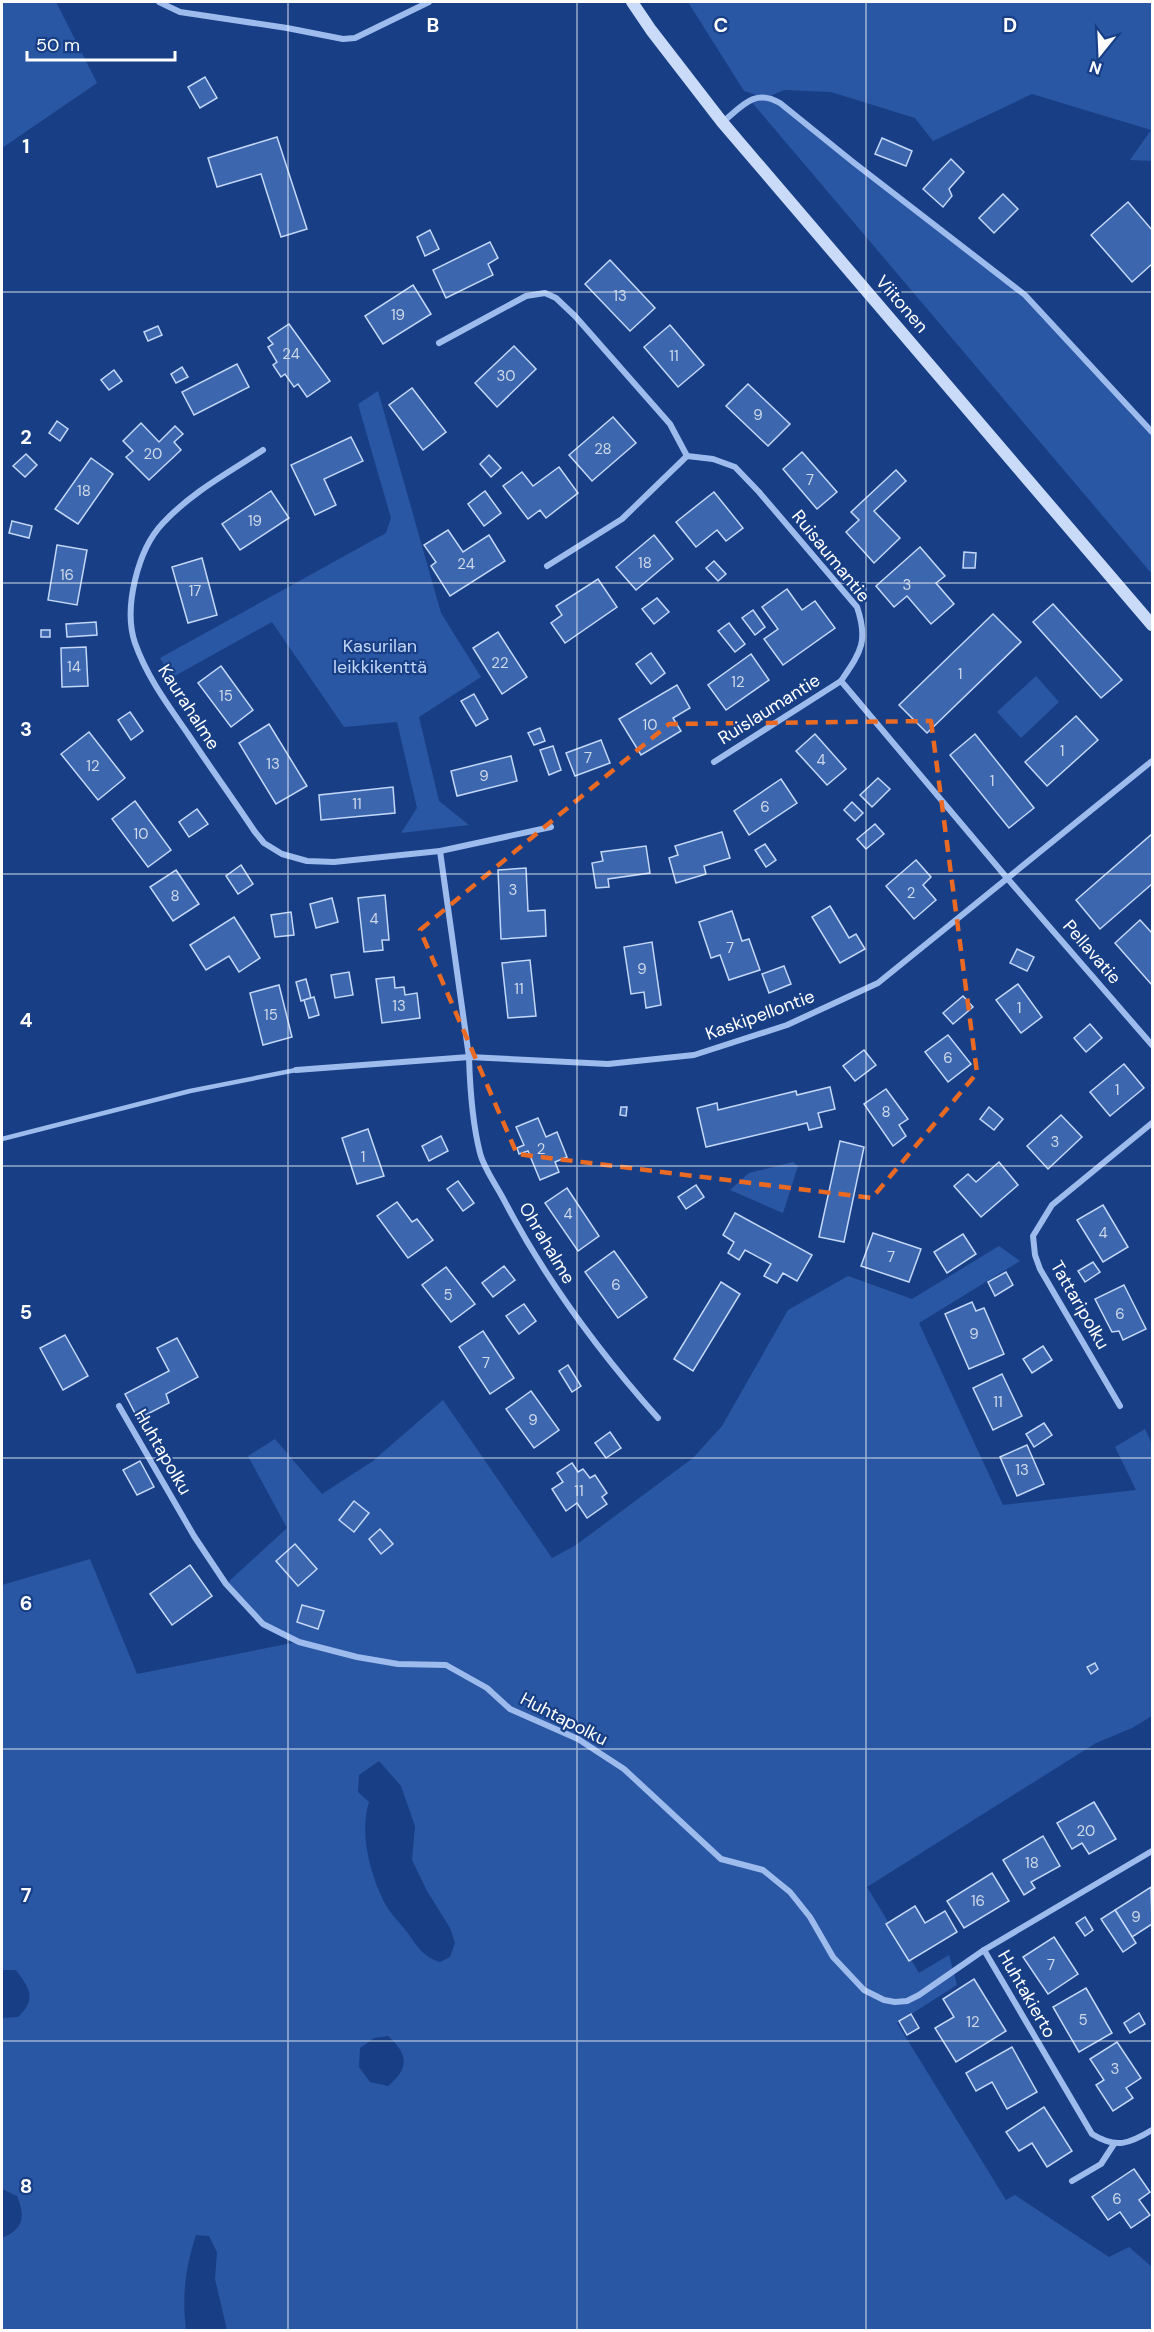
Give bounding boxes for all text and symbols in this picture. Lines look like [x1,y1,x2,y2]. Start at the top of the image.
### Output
text: B [427,12,439,38]
text: C [714,12,728,38]
text: D [1003,12,1017,38]
scale bar [27,24,176,62]
north arrow [1070,24,1130,84]
text: 50 m [36,33,80,57]
text: N [1087,56,1104,80]
text: 1 [22,133,30,159]
street label: Viitonen [870,270,934,338]
house number: 13 [613,286,627,306]
house number: 19 [391,305,405,325]
house number: 24 [282,344,300,364]
house number: 11 [669,346,679,366]
house number: 30 [496,366,516,386]
house number: 9 [753,405,763,425]
text: 2 [20,424,32,450]
house number: 28 [594,439,612,459]
house number: 20 [144,444,162,464]
house number: 7 [806,470,814,490]
house number: 18 [77,481,91,501]
street label: Ruisaumantie [786,505,876,607]
house number: 19 [248,511,262,531]
house number: 18 [638,553,652,573]
house number: 24 [457,554,475,574]
house number: 16 [60,565,74,585]
house number: 3 [903,575,911,595]
house number: 17 [189,581,201,601]
park label: Kasurilan leikkikenttä [333,634,427,679]
house number: 22 [491,653,509,673]
house number: 14 [67,657,81,677]
street label: Kaurahalme [152,660,226,754]
house number: 1 [958,664,962,684]
street label: Ruislaumantie [713,668,825,750]
house number: 12 [731,672,745,692]
house number: 15 [219,686,233,706]
house number: 10 [643,715,657,735]
text: 3 [20,716,32,742]
house number: 1 [1060,741,1064,761]
house number: 7 [584,748,592,768]
house number: 4 [816,750,826,770]
house number: 13 [266,754,280,774]
house number: 12 [86,756,100,776]
house number: 9 [479,766,489,786]
house number: 1 [990,771,994,791]
house number: 11 [352,794,362,814]
house number: 6 [760,797,770,817]
house number: 10 [134,824,148,844]
house number: 3 [509,880,517,900]
house number: 2 [907,883,915,903]
house number: 8 [170,886,180,906]
house number: 4 [369,909,379,929]
street label: Pellavatie [1057,915,1127,989]
house number: 7 [726,938,734,958]
house number: 9 [637,959,647,979]
house number: 11 [514,979,524,999]
street label: Kaskipellontie [702,984,818,1046]
house number: 13 [392,996,406,1016]
house number: 1 [1017,998,1021,1018]
house number: 15 [264,1005,278,1025]
text: 4 [20,1007,33,1033]
house number: 6 [943,1048,953,1068]
house number: 1 [1115,1080,1119,1100]
house number: 8 [881,1102,891,1122]
house number: 3 [1051,1132,1059,1152]
house number: 2 [537,1139,545,1159]
house number: 1 [361,1147,365,1167]
street label: Ohrahalme [513,1198,581,1288]
house number: 4 [563,1204,573,1224]
house number: 4 [1098,1223,1108,1243]
house number: 7 [887,1247,895,1267]
street label: Tattaripolku [1045,1256,1115,1354]
house number: 6 [611,1275,621,1295]
house number: 5 [443,1285,453,1305]
text: 5 [20,1299,32,1325]
house number: 6 [1115,1304,1125,1324]
house number: 9 [969,1324,979,1344]
house number: 7 [482,1353,490,1373]
house number: 11 [993,1392,1003,1412]
street label: Huhtapolku [129,1405,197,1499]
house number: 9 [528,1410,538,1430]
house number: 13 [1015,1460,1029,1480]
house number: 11 [574,1481,584,1501]
text: 6 [20,1590,32,1616]
street label: Huhtapolku [516,1687,612,1751]
house number: 20 [1077,1821,1095,1841]
house number: 18 [1025,1853,1039,1873]
text: 7 [21,1882,32,1908]
house number: 16 [971,1891,985,1911]
house number: 9 [1131,1907,1141,1927]
street label: Huhtakierto [992,1946,1062,2042]
house number: 7 [1047,1955,1055,1975]
house number: 5 [1078,2010,1088,2030]
house number: 12 [966,2012,980,2032]
house number: 3 [1111,2059,1119,2079]
text: 8 [20,2173,32,2199]
house number: 6 [1112,2189,1122,2209]

